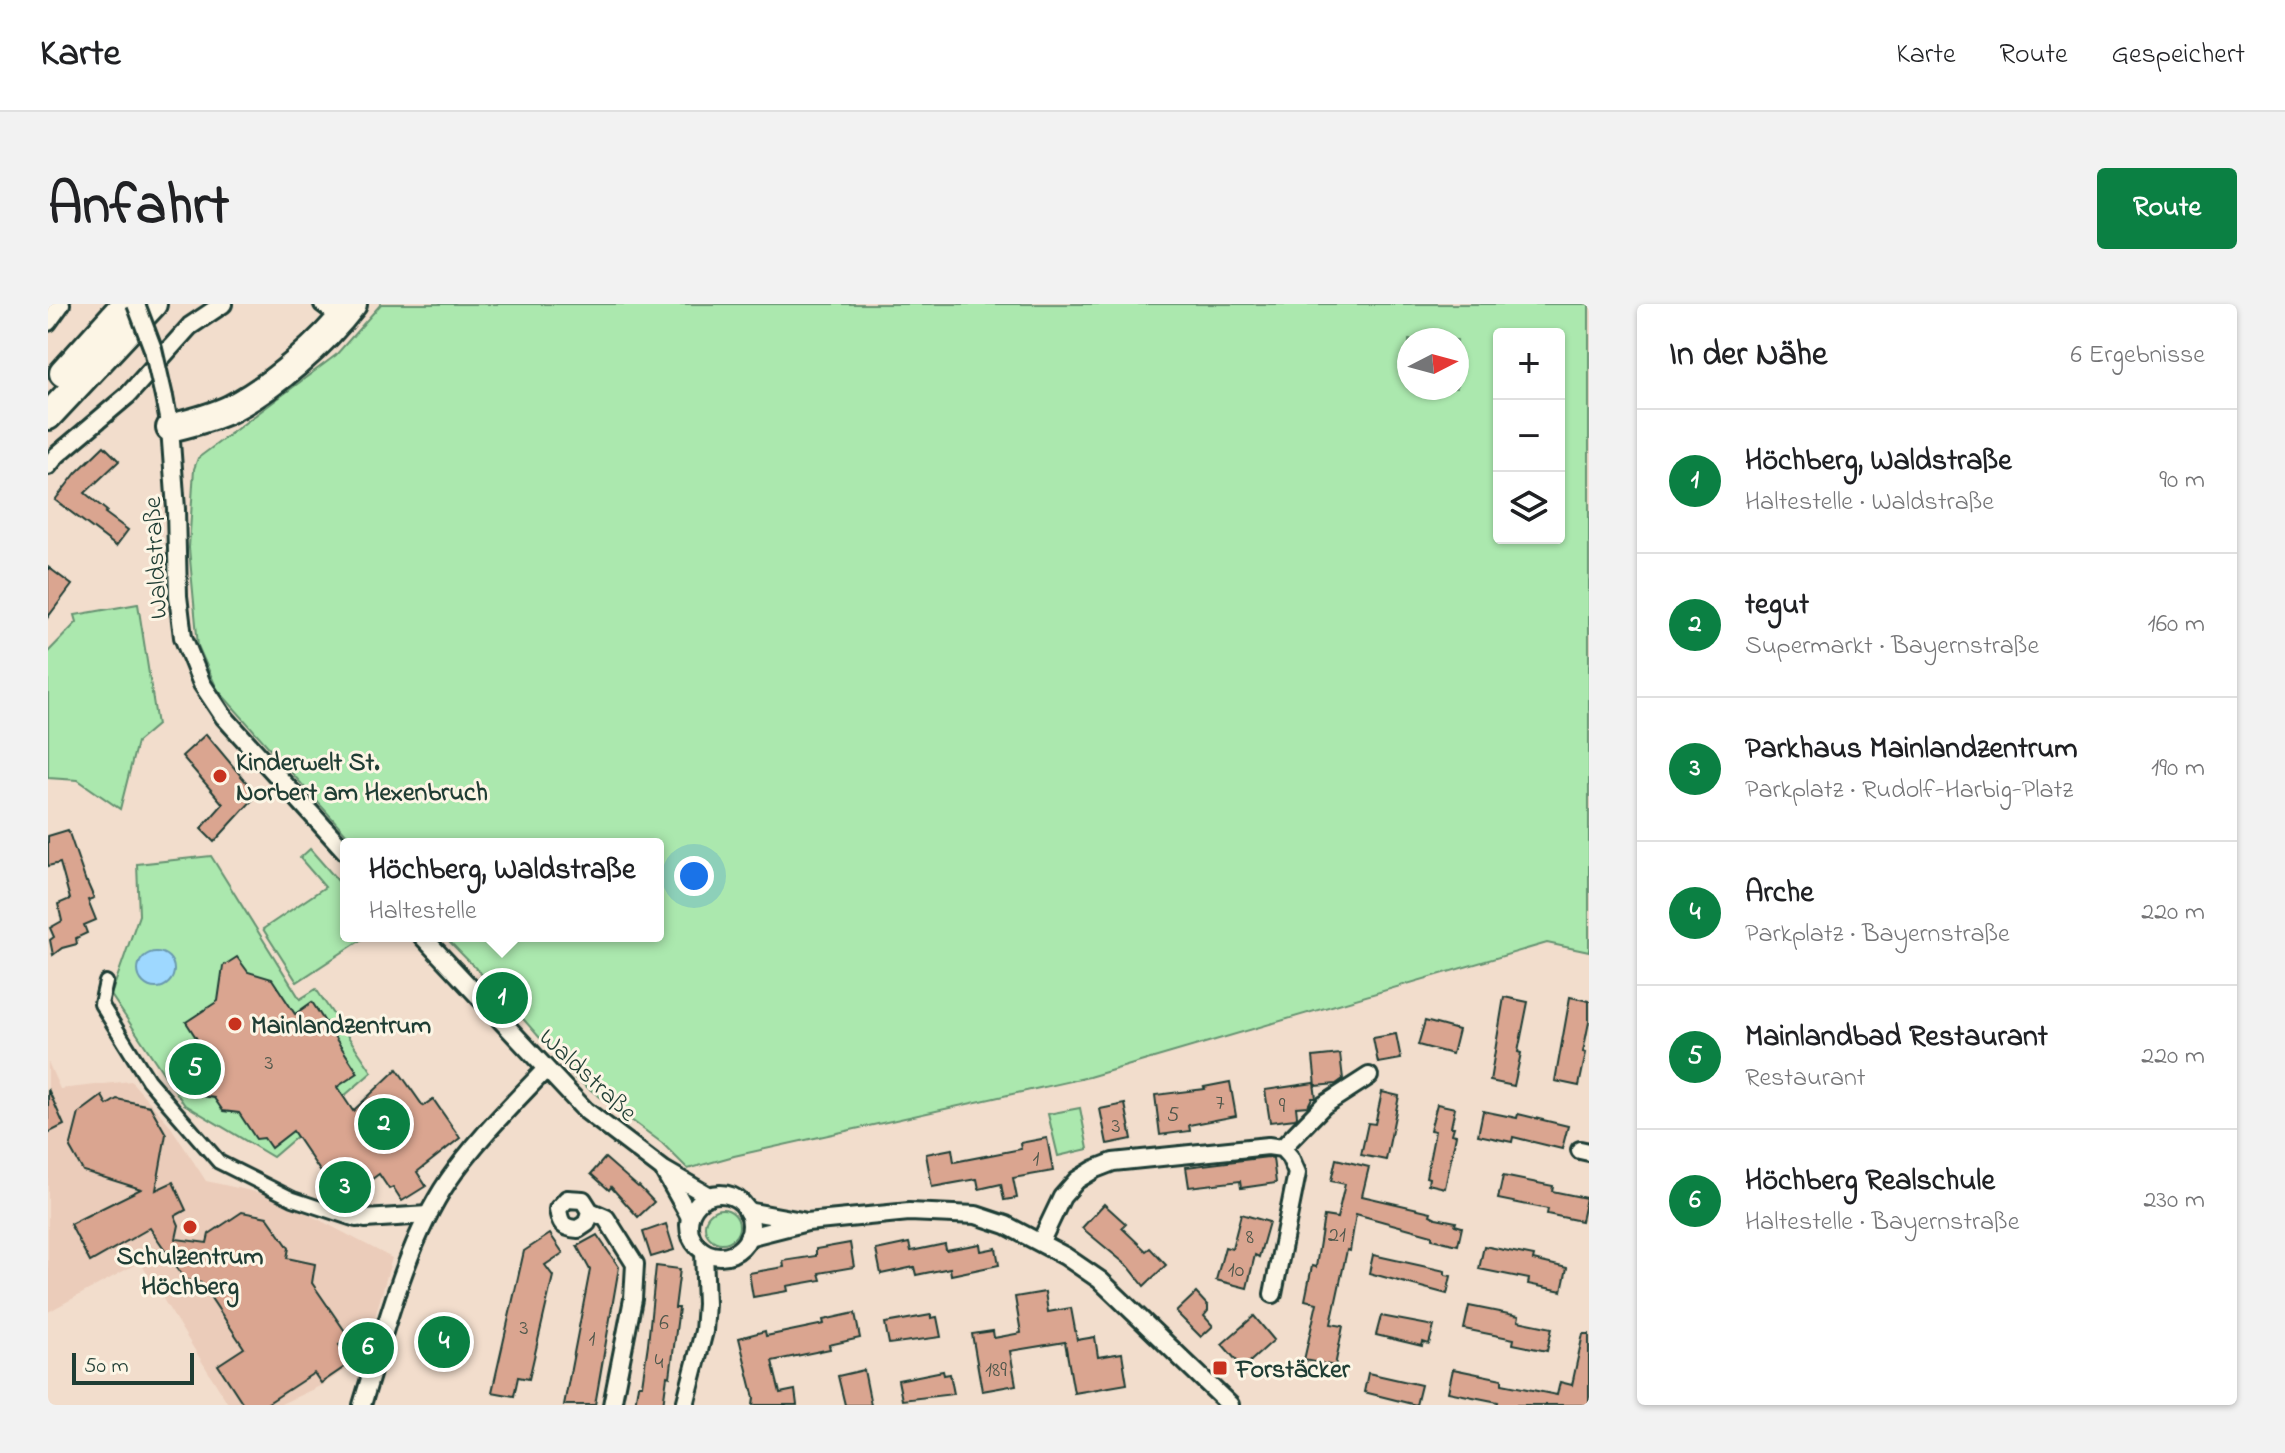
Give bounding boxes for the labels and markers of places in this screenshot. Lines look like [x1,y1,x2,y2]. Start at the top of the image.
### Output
place label: Kinderwelt St. Norbert am Hexenbruch [236,745,488,813]
marker: Kinderwelt St. Norbert am Hexenbruch [211,767,229,785]
pin: 1 [476,968,528,1028]
place label: Mainlandzentrum [251,1008,431,1046]
marker: Mainlandzentrum [226,1015,244,1033]
pin: 5 [169,1039,221,1099]
pin: 2 [358,1094,410,1154]
pin: 3 [319,1157,371,1217]
marker: Schulzentrum Höchberg [181,1218,199,1236]
place label: Schulzentrum Höchberg [117,1239,263,1308]
pin: 4 [418,1312,470,1372]
pin: 6 [342,1318,394,1378]
place label: Forstäcker [1234,1352,1351,1390]
marker: Forstäcker [1211,1359,1229,1377]

